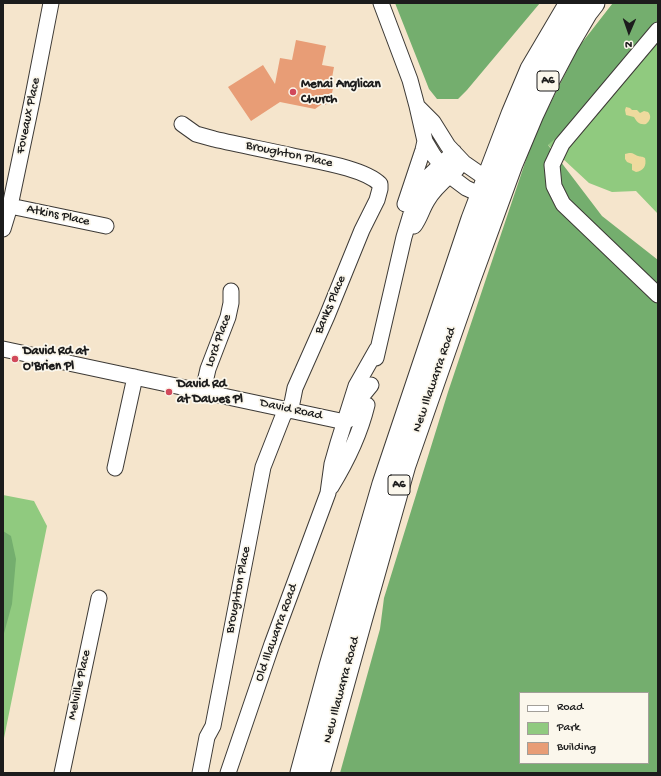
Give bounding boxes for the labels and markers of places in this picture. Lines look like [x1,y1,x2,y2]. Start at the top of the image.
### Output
place label: Menai Anglican Church [301,77,381,108]
marker: Menai Anglican Church [288,87,298,97]
place label: David Rd at O'Brien Pl [23,344,88,375]
marker: David Rd at O'Brien Pl [10,354,20,364]
place label: David Rd at Dawes Pl [177,377,243,408]
marker: David Rd at Dawes Pl [164,387,174,397]

